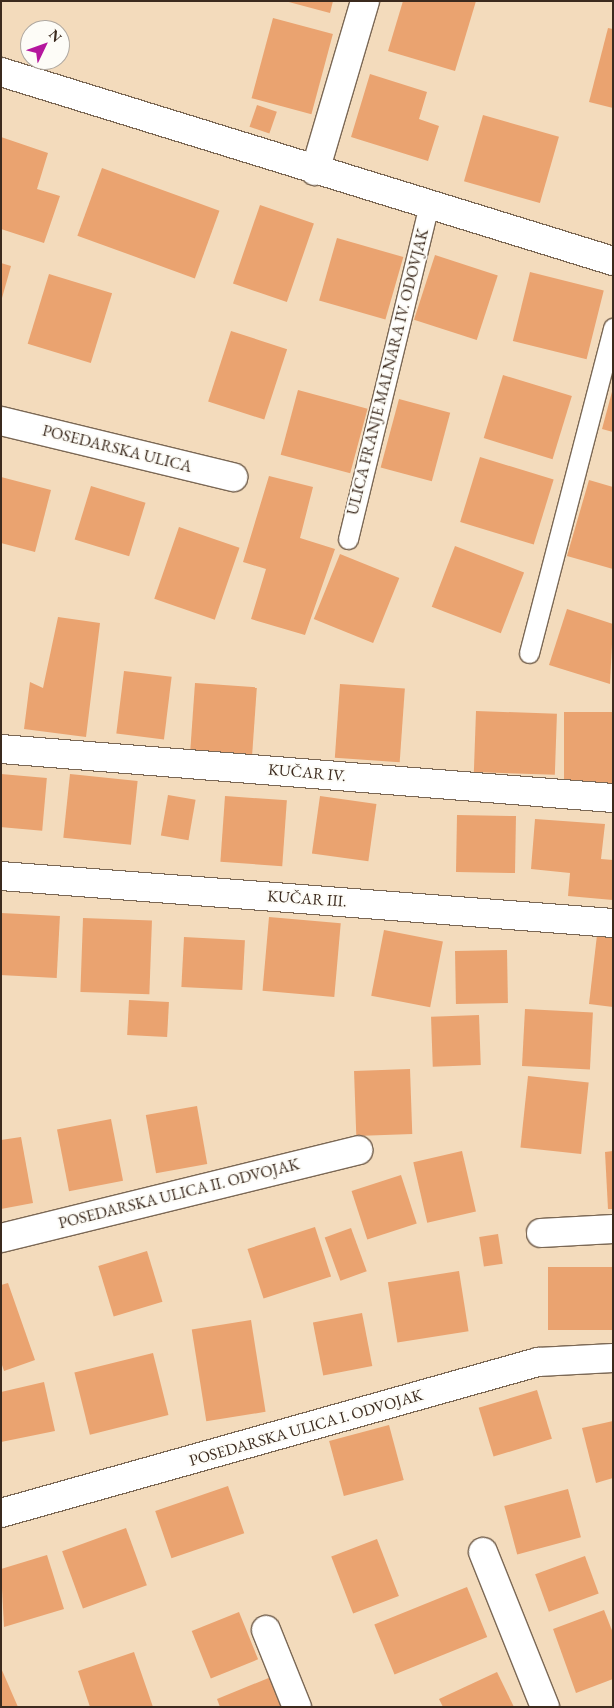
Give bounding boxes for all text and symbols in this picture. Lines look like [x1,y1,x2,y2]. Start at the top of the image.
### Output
north arrow [20,20,70,70]
text: N [45,25,66,46]
street label: ULICA FRANJE MALNARA IV. ODOVJAK [343,227,433,517]
street label: POSEDARSKA ULICA [40,421,194,477]
street label: KUČAR IV. [267,760,347,786]
street label: KUČAR III. [267,887,347,911]
street label: POSEDARSKA ULICA II. ODVOJAK [57,1155,301,1233]
street label: POSEDARSKA ULICA I. ODVOJAK [187,1385,425,1471]

